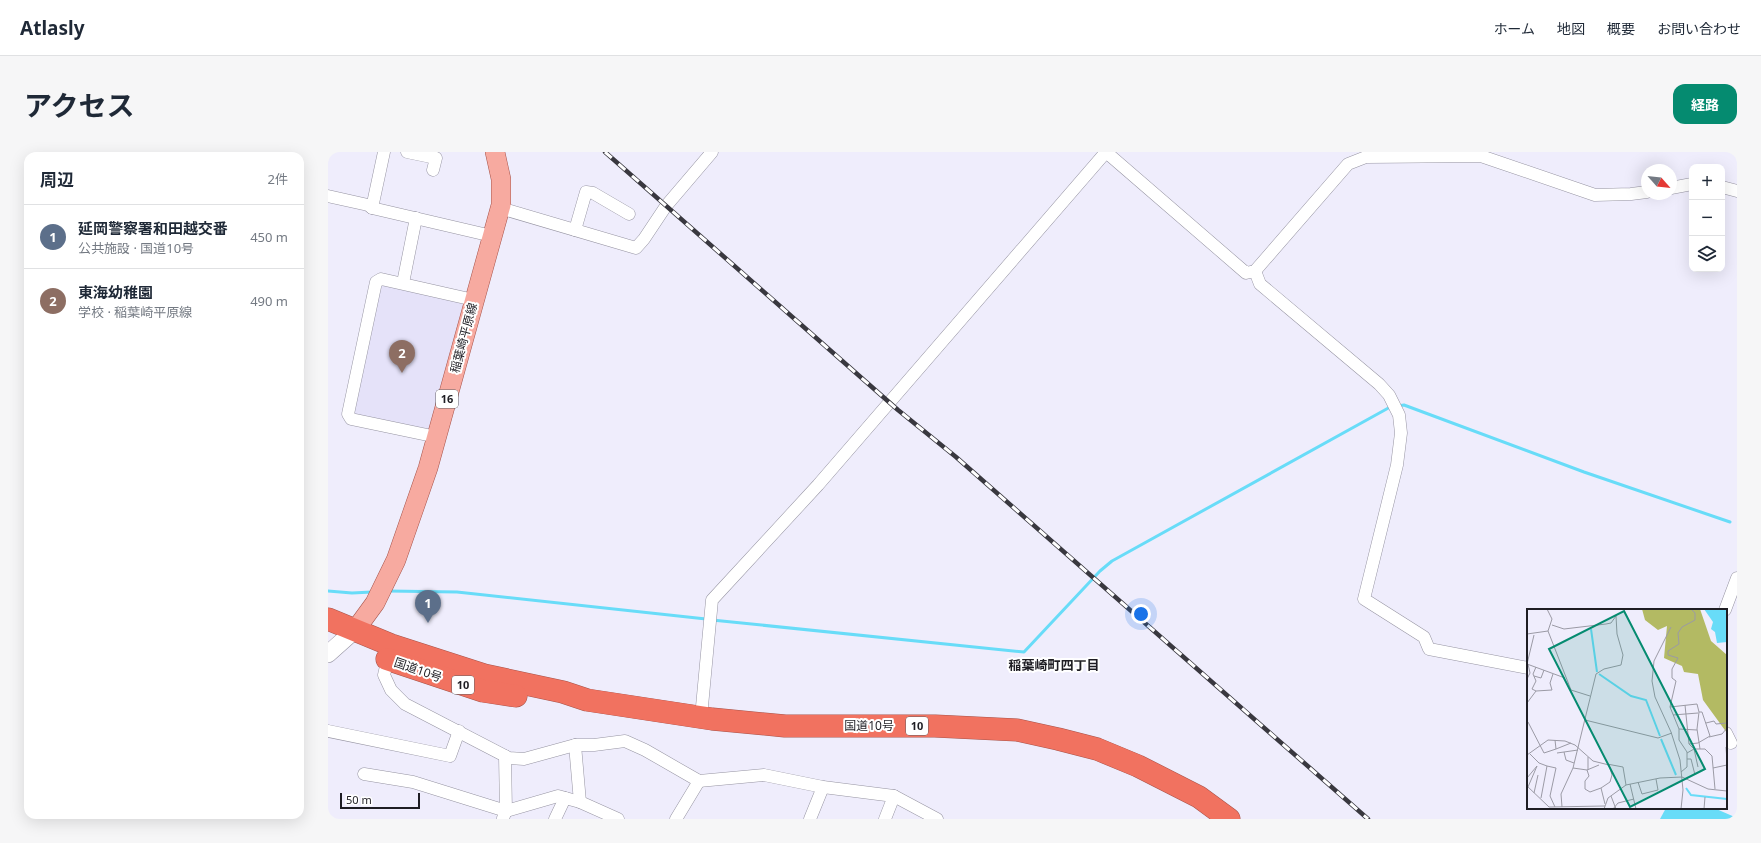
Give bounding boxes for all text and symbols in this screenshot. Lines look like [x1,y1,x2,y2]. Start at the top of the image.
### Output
text: Atlasly [20,15,85,41]
text: ホーム [1493,19,1535,38]
text: 地図 [1557,19,1585,38]
text: 概要 [1607,19,1635,38]
text: お問い合わせ [1657,19,1741,38]
button: 経路 [1673,84,1737,124]
text: アクセス [24,86,135,124]
north arrow [1641,164,1677,200]
map controls [1689,164,1725,272]
button: + [1689,164,1725,200]
text: 周辺 [40,168,74,191]
text: 2件 [268,170,288,188]
button: − [1689,200,1725,236]
text: 延岡警察署和田越交番 [78,218,228,238]
text: 1 [49,228,57,246]
text: 450 m [250,228,288,246]
button: layers [1689,236,1725,272]
text: 公共施設 · 国道10号 [78,239,194,257]
text: 東海幼稚園 [78,282,153,302]
text: 2 [49,292,57,310]
text: 490 m [250,292,288,310]
street label: 稲葉崎平原線 [446,301,481,375]
text: 学校 · 稲葉崎平原線 [78,303,192,321]
pin: 2 [389,340,415,373]
road number: 16 [436,390,458,408]
pin: 1 [415,590,441,623]
your location [1131,604,1151,624]
inset map [1527,609,1727,809]
street label: 国道10号 [392,653,444,686]
district label: 稲葉崎町四丁目 [1008,656,1100,674]
road number: 10 [452,676,474,694]
street label: 国道10号 [844,717,894,734]
road number: 10 [906,717,928,735]
scale bar [340,791,420,810]
text: 50 m [346,792,372,807]

